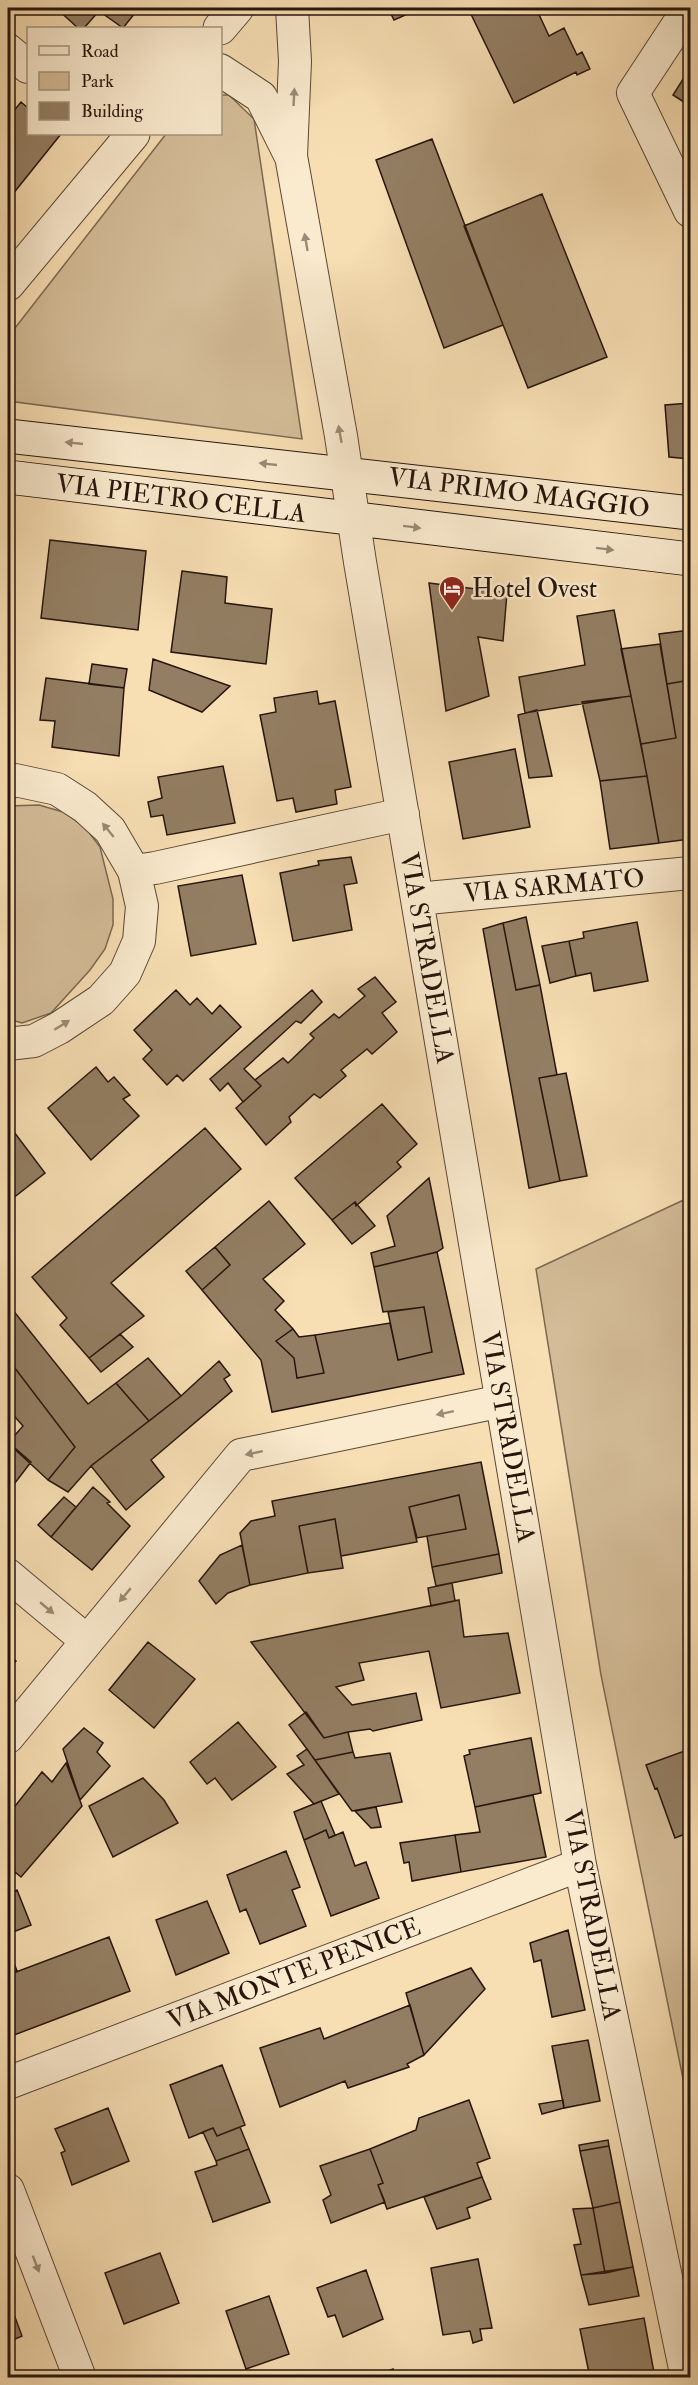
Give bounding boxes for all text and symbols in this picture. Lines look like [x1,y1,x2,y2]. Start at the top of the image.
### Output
legend [27,27,222,135]
text: Road [81,40,119,63]
text: Park [81,70,114,93]
one-way arrow [289,88,298,107]
text: Building [81,100,144,123]
one-way arrow [301,233,310,252]
one-way arrow [336,425,345,444]
one-way arrow [64,438,83,448]
one-way arrow [258,459,277,469]
street label: VIA PRIMO MAGGIO [386,461,652,525]
street label: VIA PIETRO CELLA [54,468,308,530]
one-way arrow [402,522,421,532]
one-way arrow [596,545,615,554]
place label: Hotel Ovest [472,573,597,605]
hotel icon: Hotel Ovest [437,574,467,612]
one-way arrow [102,822,115,838]
street label: VIA STRADELLA [393,850,461,1067]
street label: VIA SARMATO [462,862,646,910]
one-way arrow [54,1020,70,1031]
street label: VIA STRADELLA [474,1329,542,1546]
one-way arrow [435,1409,454,1418]
one-way arrow [244,1449,263,1458]
one-way arrow [119,1588,131,1603]
one-way arrow [39,1601,55,1614]
street label: VIA STRADELLA [556,1807,628,2024]
street label: VIA MONTE PENICE [163,1911,425,2037]
one-way arrow [32,2255,41,2273]

